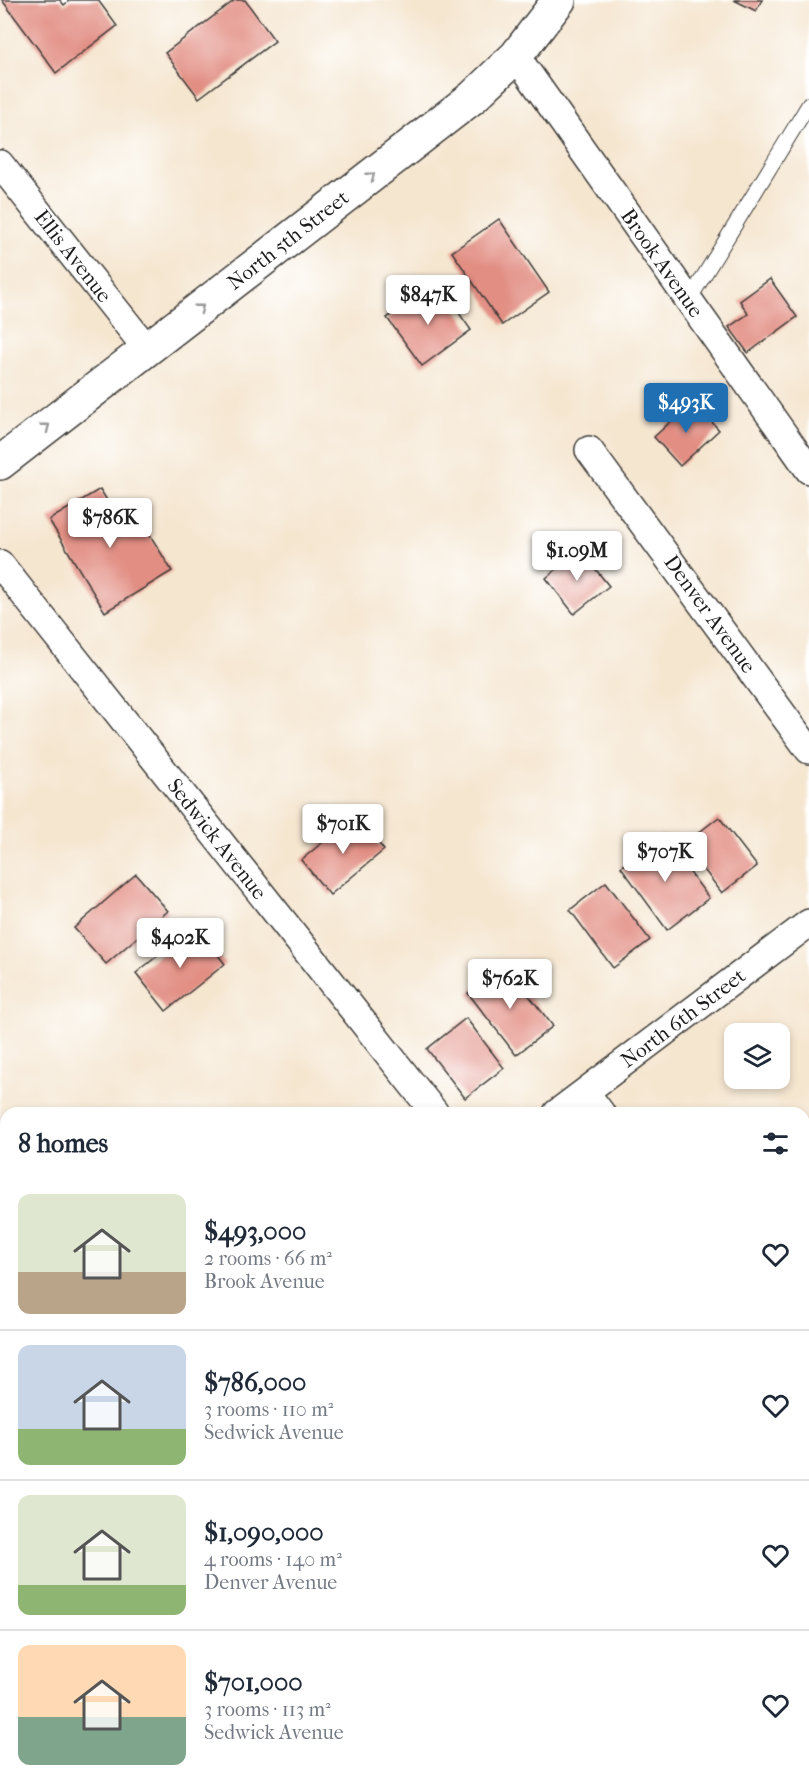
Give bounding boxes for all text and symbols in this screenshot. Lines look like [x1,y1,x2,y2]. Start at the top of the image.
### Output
one-way arrow [365,172,376,183]
street label: North 5th Street [223,185,354,295]
street label: Brook Avenue [616,204,708,322]
street label: Ellis Avenue [29,205,117,307]
pin: $847K [386,275,470,326]
text: $847K [400,283,456,306]
one-way arrow [194,304,205,315]
pin: $493K [644,383,728,434]
text: $493K [658,391,714,414]
one-way arrow [40,424,51,435]
pin: $786K [68,498,152,549]
text: $786K [82,506,138,529]
pin: $1.09M [528,531,626,582]
text: $1.09M [546,539,608,562]
street label: Denver Avenue [659,550,761,678]
street label: Sedwick Avenue [162,774,272,904]
pin: $701K [301,804,385,855]
text: $701K [316,812,370,835]
pin: $707K [623,832,707,883]
text: $707K [637,840,693,863]
pin: $402K [138,918,222,969]
text: $402K [151,926,209,949]
pin: $762K [468,959,552,1010]
street label: North 6th Street [616,963,750,1073]
text: $762K [482,967,538,990]
map controls [724,1023,790,1089]
button: layers [724,1023,790,1089]
icon: filters [759,1127,792,1160]
text: 8 homes [18,1128,108,1159]
text: $493,000 [204,1216,306,1247]
icon: home [66,1218,138,1290]
icon: heart [759,1238,792,1271]
text: 2 rooms · 66 m² [204,1247,332,1270]
text: Brook Avenue [204,1270,325,1293]
text: $786,000 [204,1367,306,1398]
icon: home [66,1369,138,1441]
icon: heart [759,1389,792,1422]
text: 3 rooms · 110 m² [204,1398,333,1421]
text: Sedwick Avenue [204,1421,344,1444]
text: $1,090,000 [204,1517,324,1548]
icon: home [66,1519,138,1591]
icon: heart [759,1539,792,1572]
text: 4 rooms · 140 m² [204,1548,342,1571]
text: Denver Avenue [204,1571,337,1594]
text: $701,000 [204,1667,303,1698]
icon: home [66,1669,138,1741]
icon: heart [759,1689,792,1722]
text: 3 rooms · 113 m² [204,1698,331,1721]
text: Sedwick Avenue [204,1721,344,1744]

